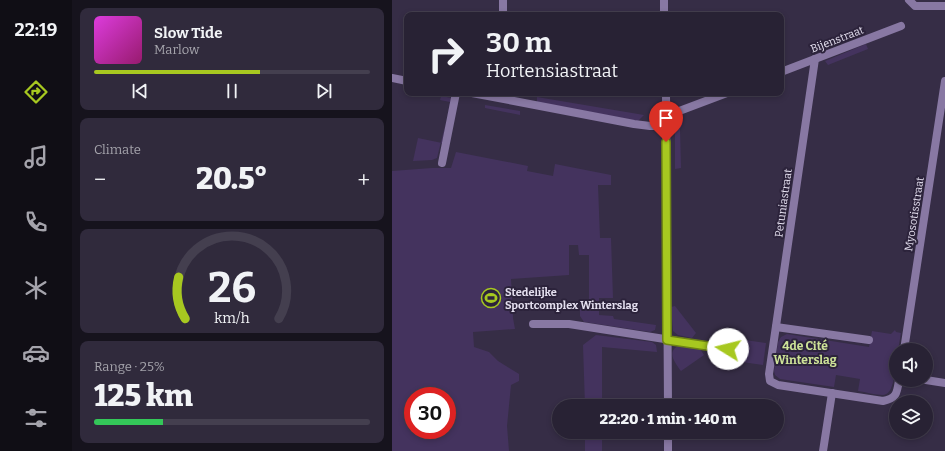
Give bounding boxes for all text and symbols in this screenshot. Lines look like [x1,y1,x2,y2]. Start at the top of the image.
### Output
text: 22:19 [15,19,57,41]
street label: Bijenstraat [809,23,866,56]
text: Slow Tide [154,24,222,42]
text: 30 m [486,26,552,59]
icon: right [420,28,472,80]
text: Marlow [154,42,199,57]
text: Hortensiastraat [486,60,618,82]
icon: directions [22,78,50,106]
icon: previous [129,80,151,102]
icon: pause [221,80,243,102]
icon: next [313,80,335,102]
pin [649,101,683,142]
icon: arrive [655,107,677,129]
text: Climate [94,142,141,157]
icon: music [22,143,50,171]
text: 20.5° [196,161,268,197]
text: − [94,166,106,193]
text: + [357,166,370,193]
street label: Petuniastraat [772,168,795,238]
street label: Myosotisstraat [902,176,927,252]
icon: phone [22,208,50,236]
text: 26 [208,262,256,312]
icon: climate [22,274,50,302]
place label: Stedelijke Sportcomplex Winterslag [505,286,639,312]
sports icon: Stedelijke Sportcomplex Winterslag [480,287,502,309]
text: km/h [214,309,250,326]
position arrow [707,328,749,370]
icon: car [22,339,50,367]
district label: 4de Cité Winterslag [773,339,837,367]
map controls [889,343,933,439]
button: sound [889,343,933,387]
text: Range · 25% [94,359,165,374]
text: 125 km [94,378,193,414]
speed limit sign: 30 [404,387,456,439]
button: layers [889,395,933,439]
icon: filters [22,404,50,432]
text: 22:20 · 1 min · 140 m [600,410,736,428]

